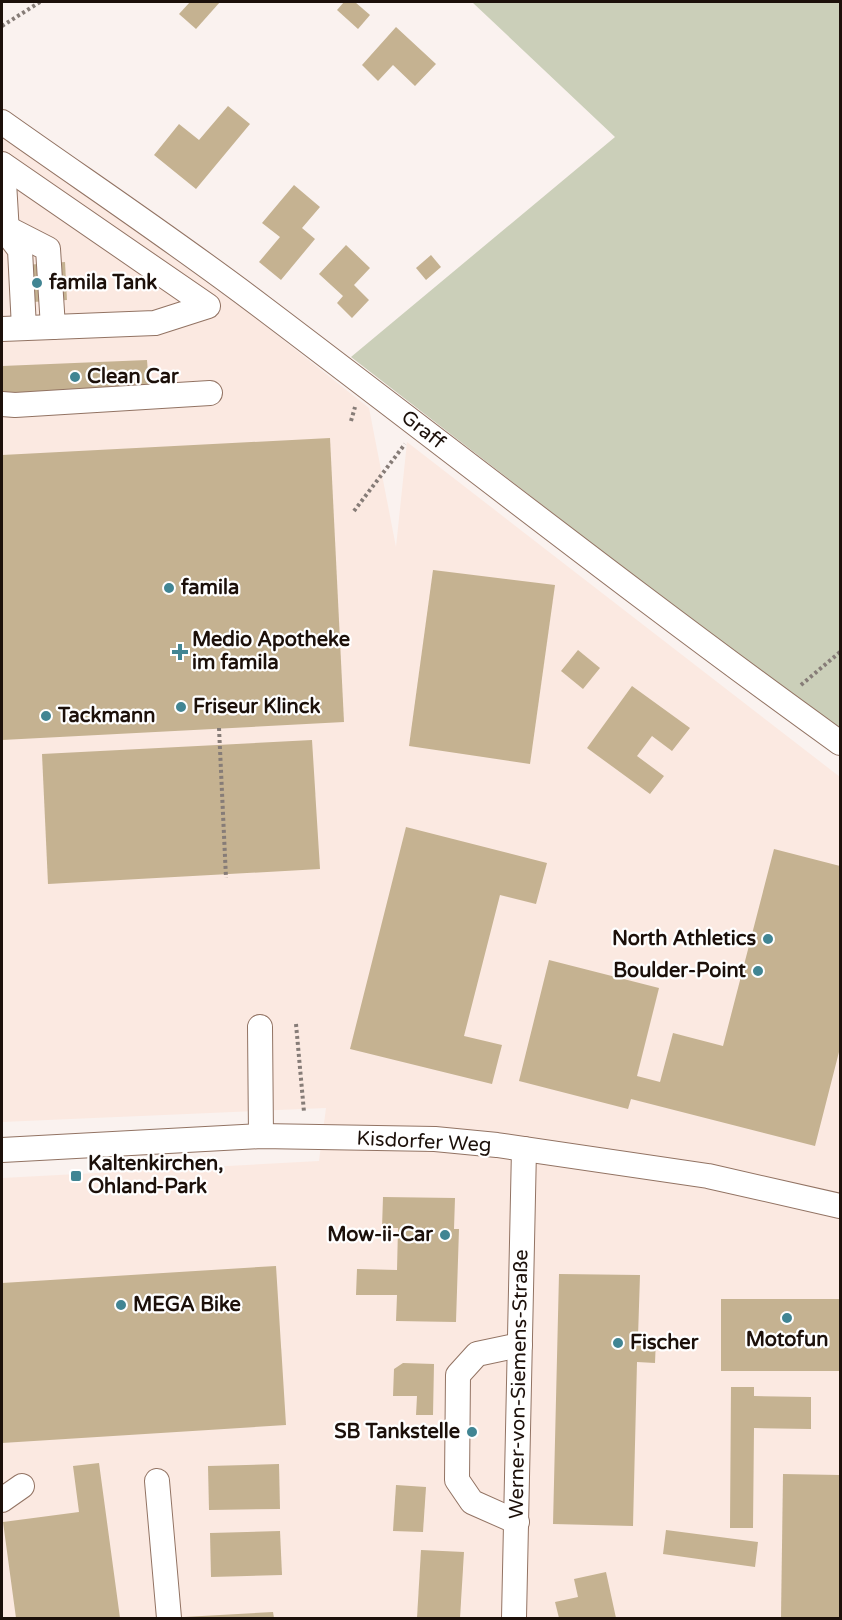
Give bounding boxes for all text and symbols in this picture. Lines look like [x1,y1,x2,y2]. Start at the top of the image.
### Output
place label: famila Tank [49,271,157,295]
marker: famila Tank [30,276,44,290]
place label: Clean Car [87,365,179,389]
marker: Clean Car [68,370,82,384]
street label: Graff [396,405,450,455]
place label: famila [181,576,239,600]
marker: famila [162,581,176,595]
place label: Medio Apotheke im famila [192,628,350,675]
marker: Medio Apotheke im famila [173,645,187,659]
place label: Friseur Klinck [193,695,320,719]
marker: Friseur Klinck [174,700,188,714]
place label: Tackmann [57,704,155,728]
marker: Tackmann [39,709,53,723]
place label: North Athletics [612,927,756,951]
marker: North Athletics [761,932,775,946]
place label: Boulder-Point [613,959,746,983]
marker: Boulder-Point [751,964,765,978]
street label: Kisdorfer Weg [356,1126,492,1158]
place label: Kaltenkirchen, Ohland-Park [88,1152,223,1199]
marker: Kaltenkirchen, Ohland-Park [69,1169,83,1183]
place label: Mow-ii-Car [327,1223,433,1247]
marker: Mow-ii-Car [438,1228,452,1242]
street label: Werner-von-Siemens-Straße [505,1249,533,1519]
place label: MEGA Bike [133,1293,241,1317]
marker: MEGA Bike [114,1298,128,1312]
marker: Motofun [780,1311,794,1325]
place label: Motofun [746,1328,828,1352]
place label: Fischer [630,1331,699,1355]
marker: Fischer [611,1336,625,1350]
place label: SB Tankstelle [334,1420,460,1444]
marker: SB Tankstelle [465,1425,479,1439]

